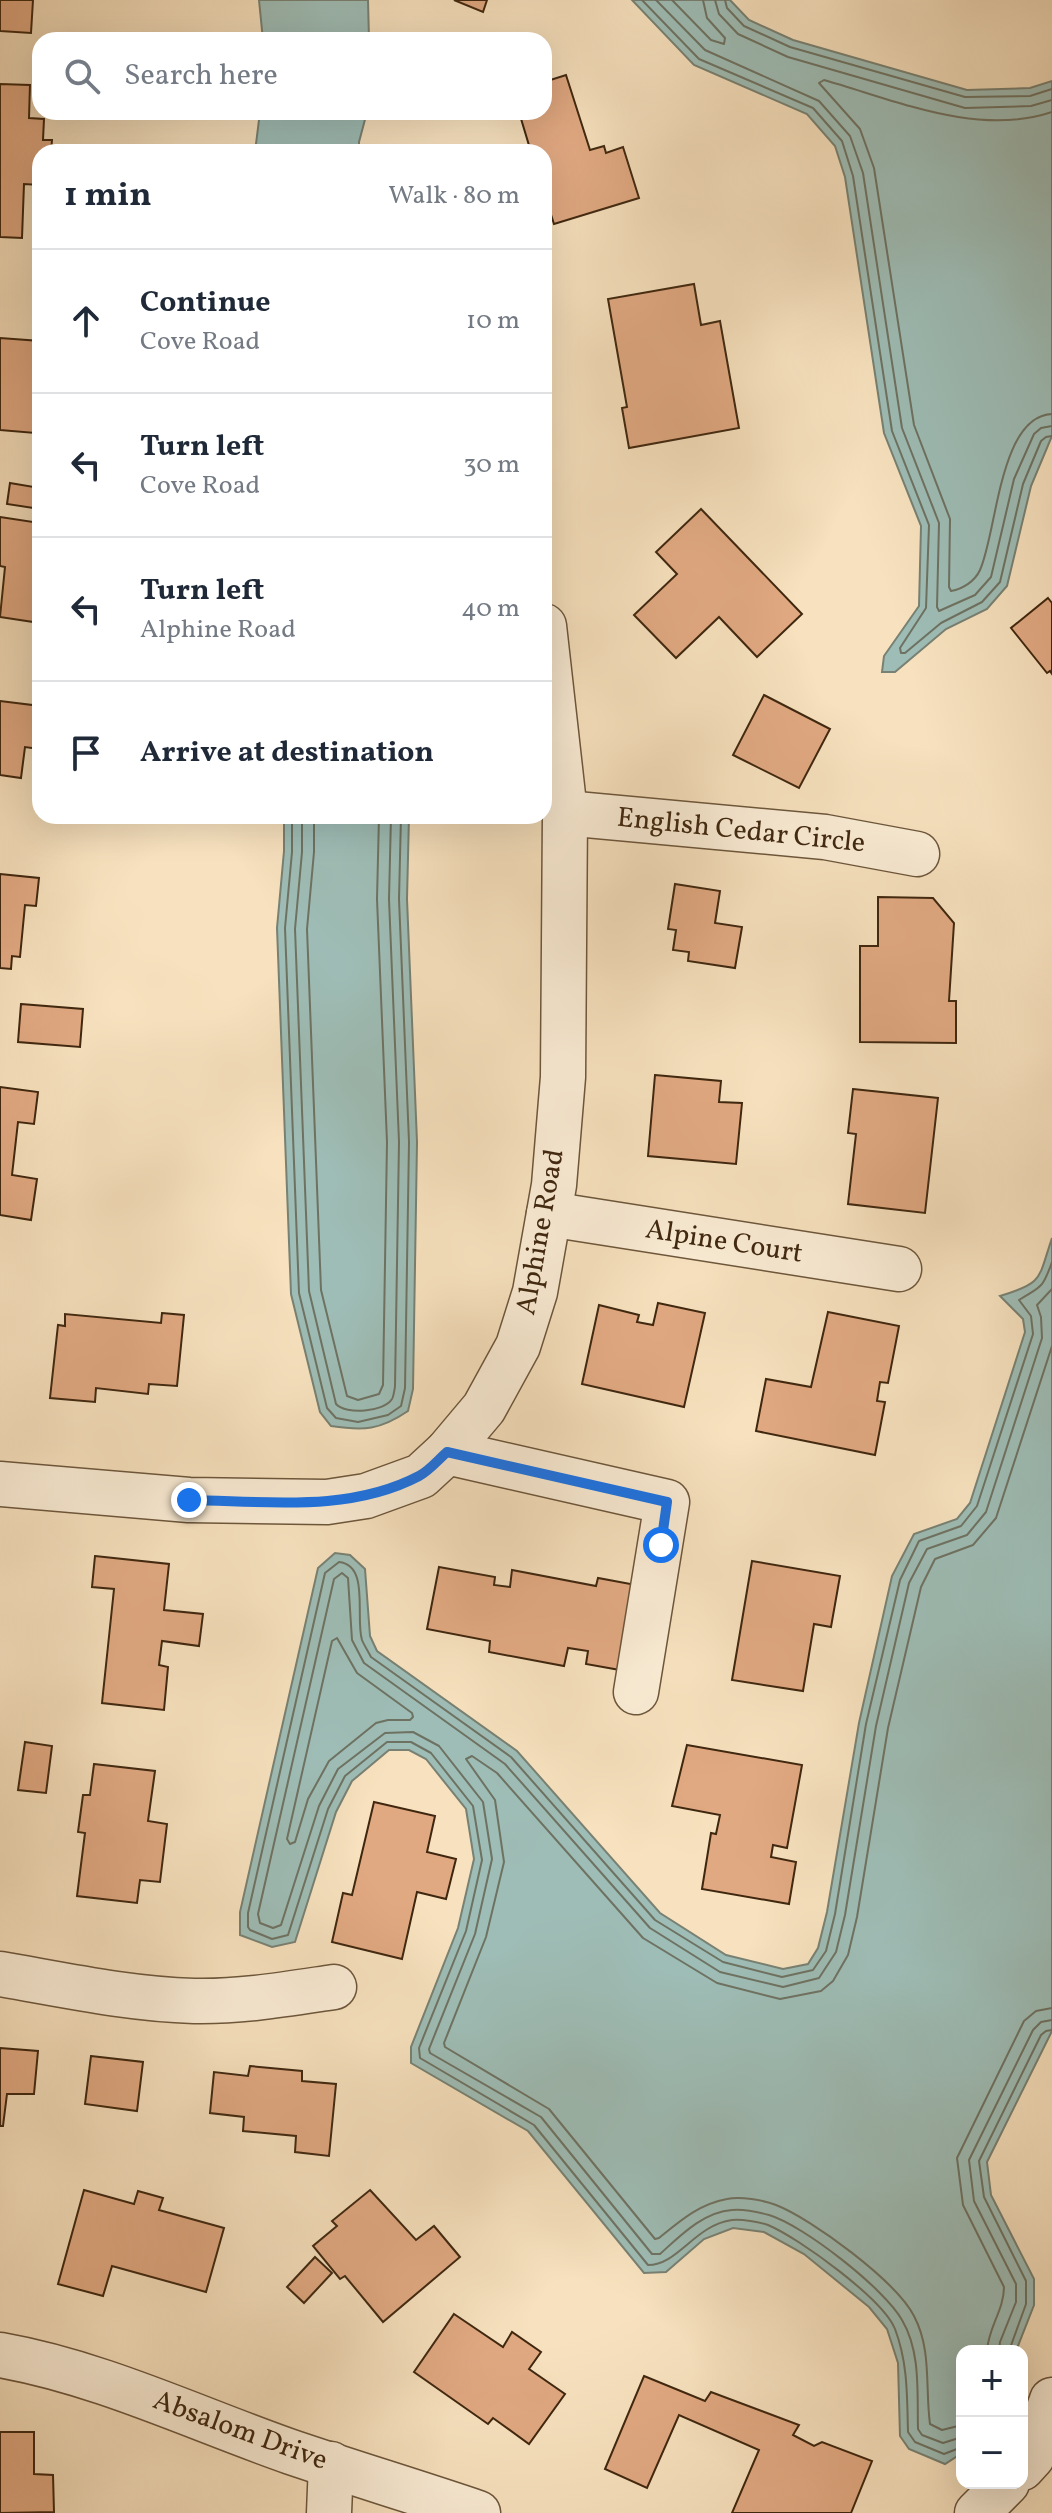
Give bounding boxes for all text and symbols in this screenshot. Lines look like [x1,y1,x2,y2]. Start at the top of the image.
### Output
search box [32,32,552,120]
icon: search [60,54,104,98]
text: Search here [124,55,278,97]
text: 1 min [64,173,152,220]
text: Walk · 80 m [388,178,520,214]
text: Continue [140,282,271,324]
icon: ahead [64,299,108,343]
text: 10 m [466,303,520,339]
text: Cove Road [140,324,260,360]
text: Turn left [140,426,264,468]
icon: left [64,443,108,487]
text: 30 m [463,447,520,483]
text: Cove Road [140,468,260,504]
text: Turn left [140,570,264,612]
icon: left [64,587,108,631]
text: 40 m [461,591,520,627]
text: Alphine Road [140,612,296,648]
icon: arrive [64,731,108,775]
text: Arrive at destination [140,732,434,774]
street label: English Cedar Circle [615,799,867,863]
street label: Alphine Road [507,1146,575,1318]
street label: Alpine Court [643,1210,805,1274]
route end [171,1482,207,1518]
route start [643,1527,679,1563]
map controls [956,2345,1028,2489]
button: + [956,2345,1028,2417]
street label: Absalom Drive [147,2381,333,2481]
button: − [956,2417,1028,2489]

